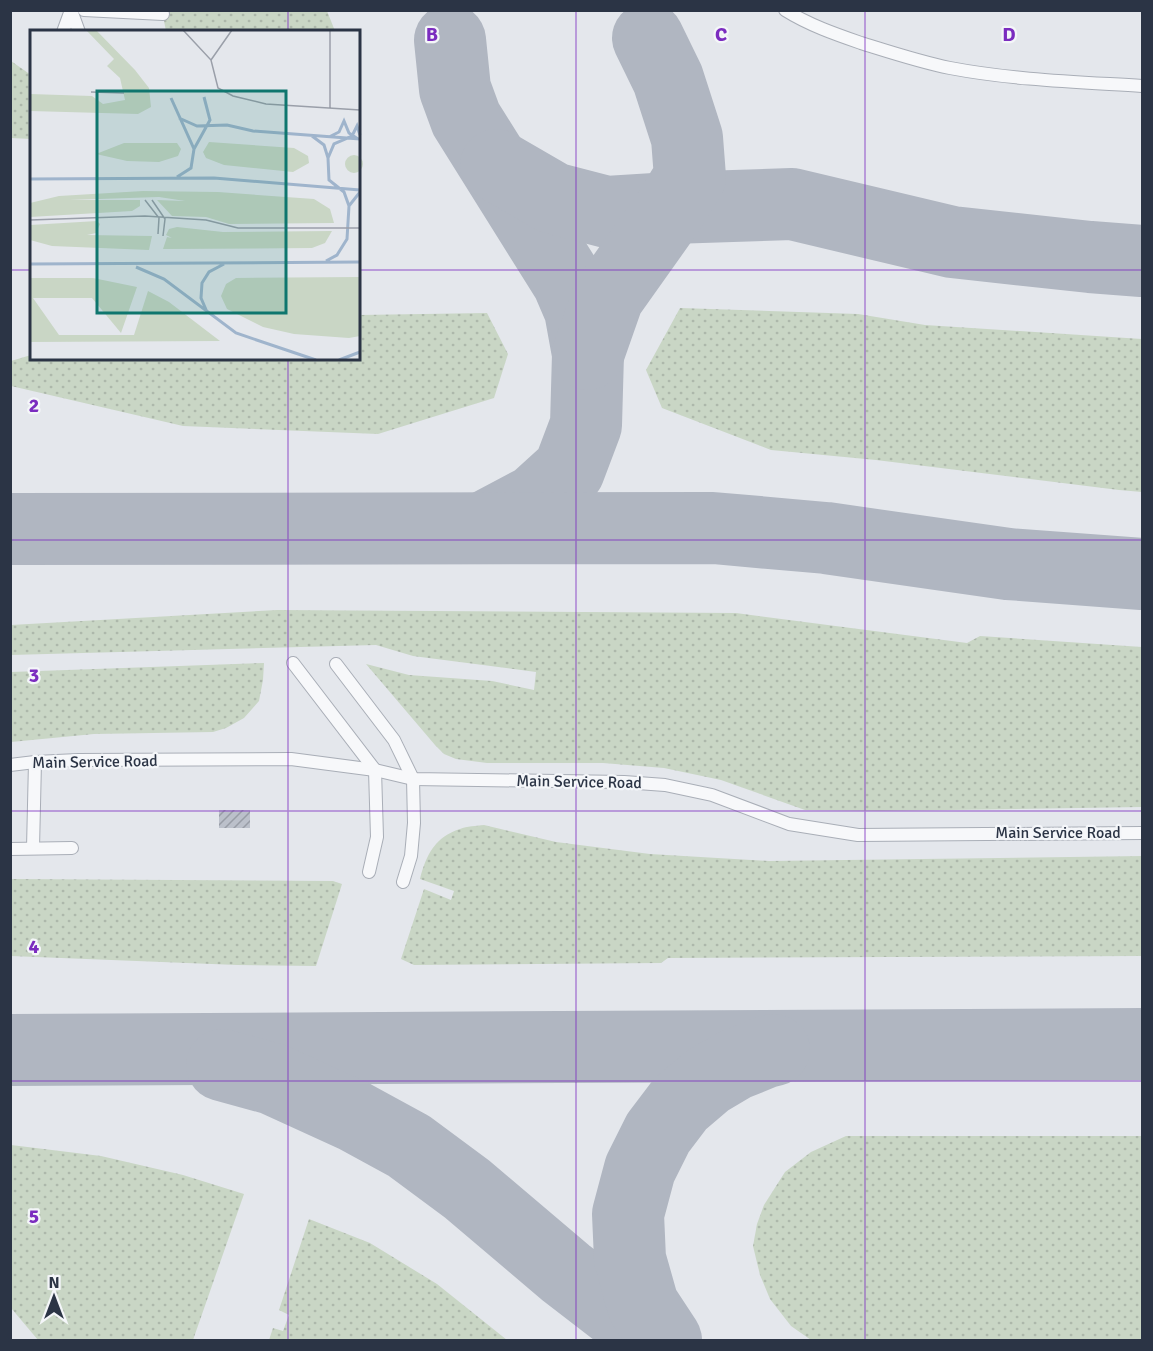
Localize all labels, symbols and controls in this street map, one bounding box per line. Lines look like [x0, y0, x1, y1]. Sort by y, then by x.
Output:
text: B [426, 22, 438, 47]
text: C [715, 22, 727, 47]
text: D [1002, 22, 1016, 47]
inset map [30, 30, 360, 360]
text: 2 [29, 393, 39, 418]
text: 3 [29, 663, 39, 688]
street label: Main Service Road [32, 751, 158, 773]
street label: Main Service Road [516, 771, 642, 793]
street label: Main Service Road [995, 823, 1121, 843]
text: 4 [29, 934, 40, 959]
text: 5 [29, 1204, 39, 1229]
north arrow [24, 1267, 84, 1327]
text: N [48, 1273, 60, 1293]

